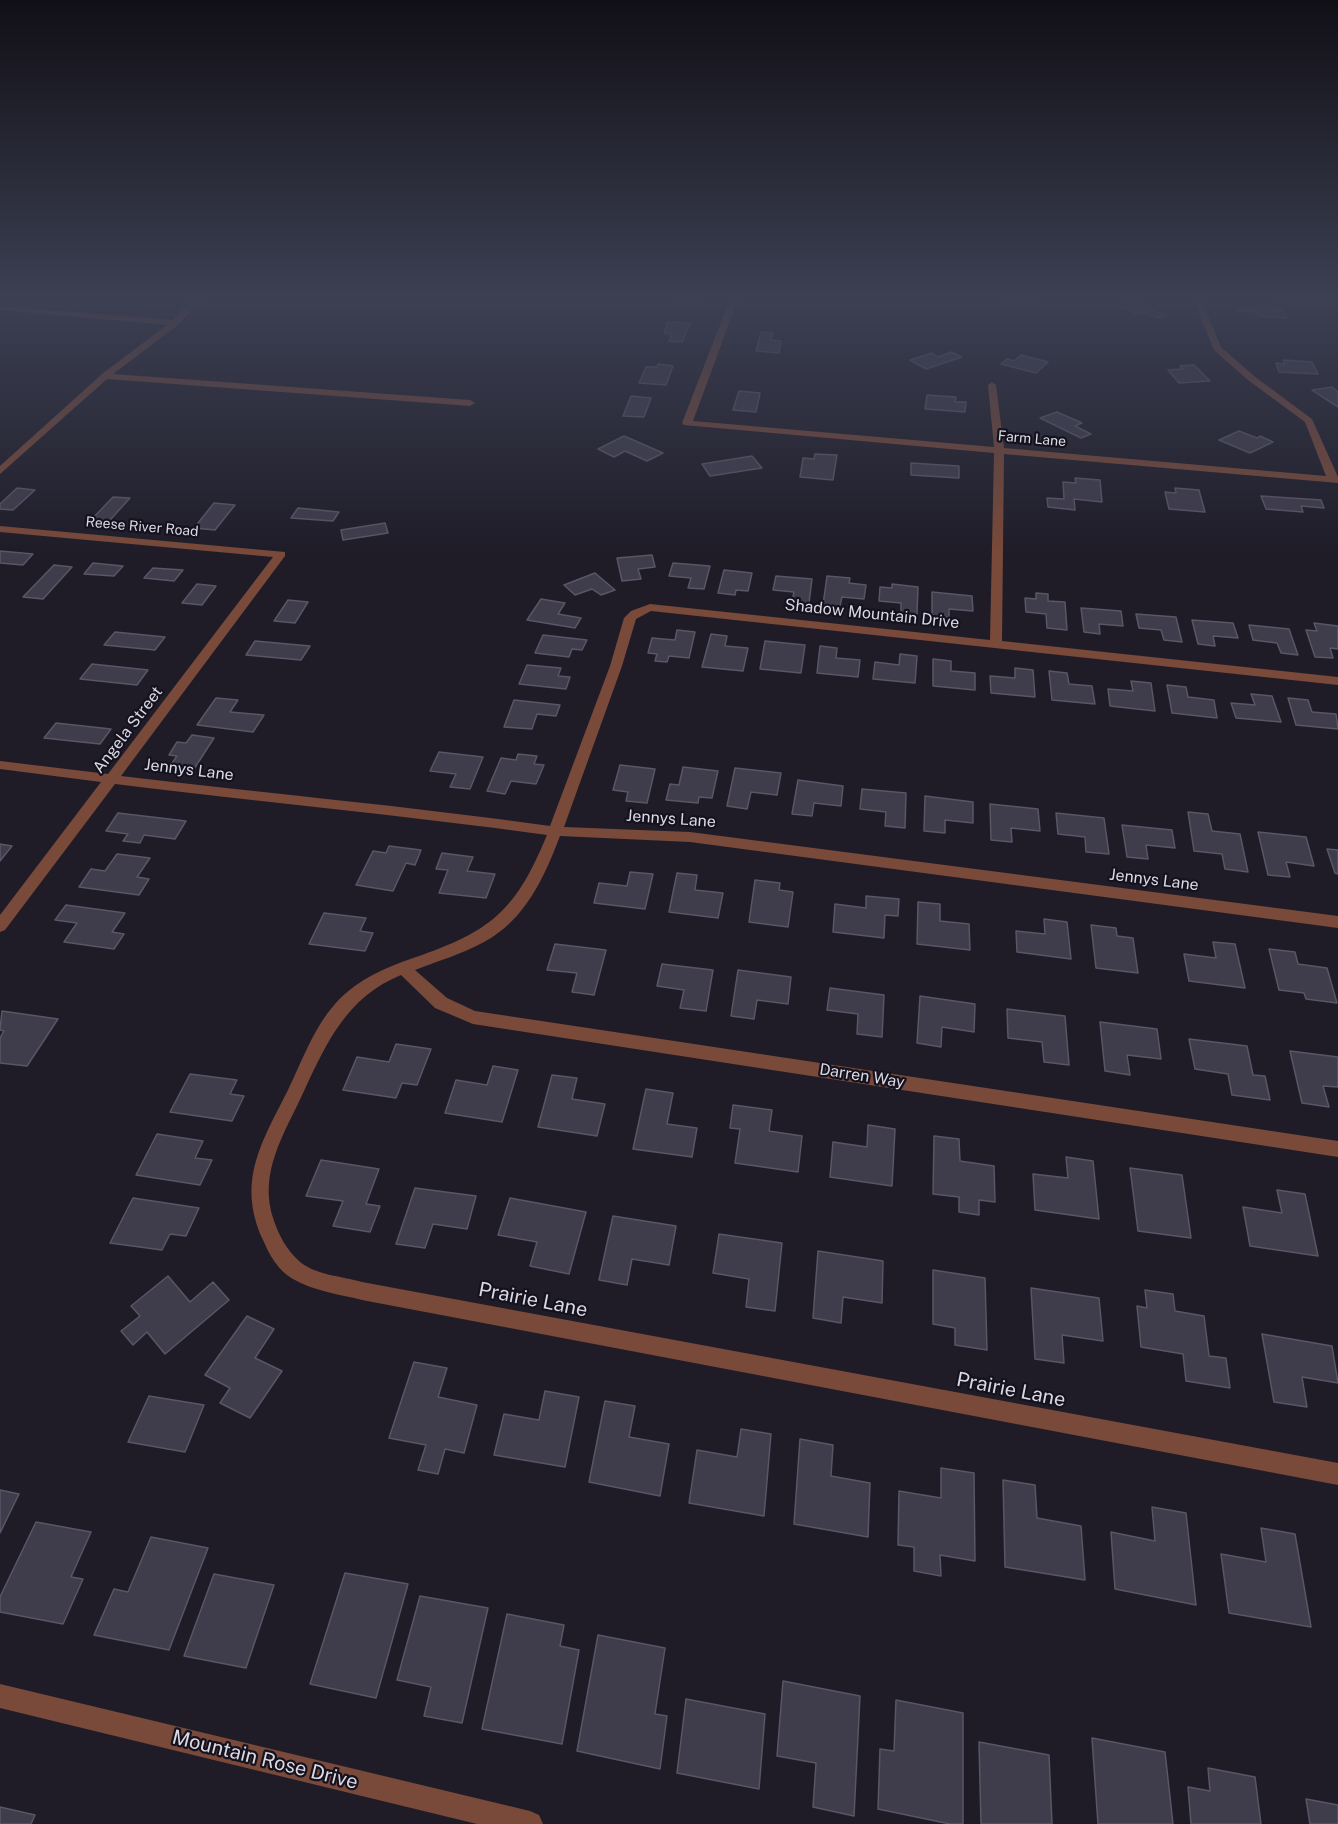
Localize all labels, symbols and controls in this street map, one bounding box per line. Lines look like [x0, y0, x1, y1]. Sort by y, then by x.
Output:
street label: Farm Lane [997, 428, 1067, 450]
street label: Reese River Road [85, 514, 199, 540]
street label: Shadow Mountain Drive [784, 595, 960, 633]
street label: Angela Street [89, 683, 167, 777]
street label: Jennys Lane [143, 755, 235, 785]
street label: Jennys Lane [625, 806, 717, 832]
street label: Jennys Lane [1108, 865, 1200, 895]
street label: Darren Way [818, 1060, 906, 1092]
street label: Prairie Lane [477, 1278, 589, 1322]
street label: Prairie Lane [955, 1368, 1067, 1412]
street label: Mountain Rose Drive [170, 1725, 360, 1795]

